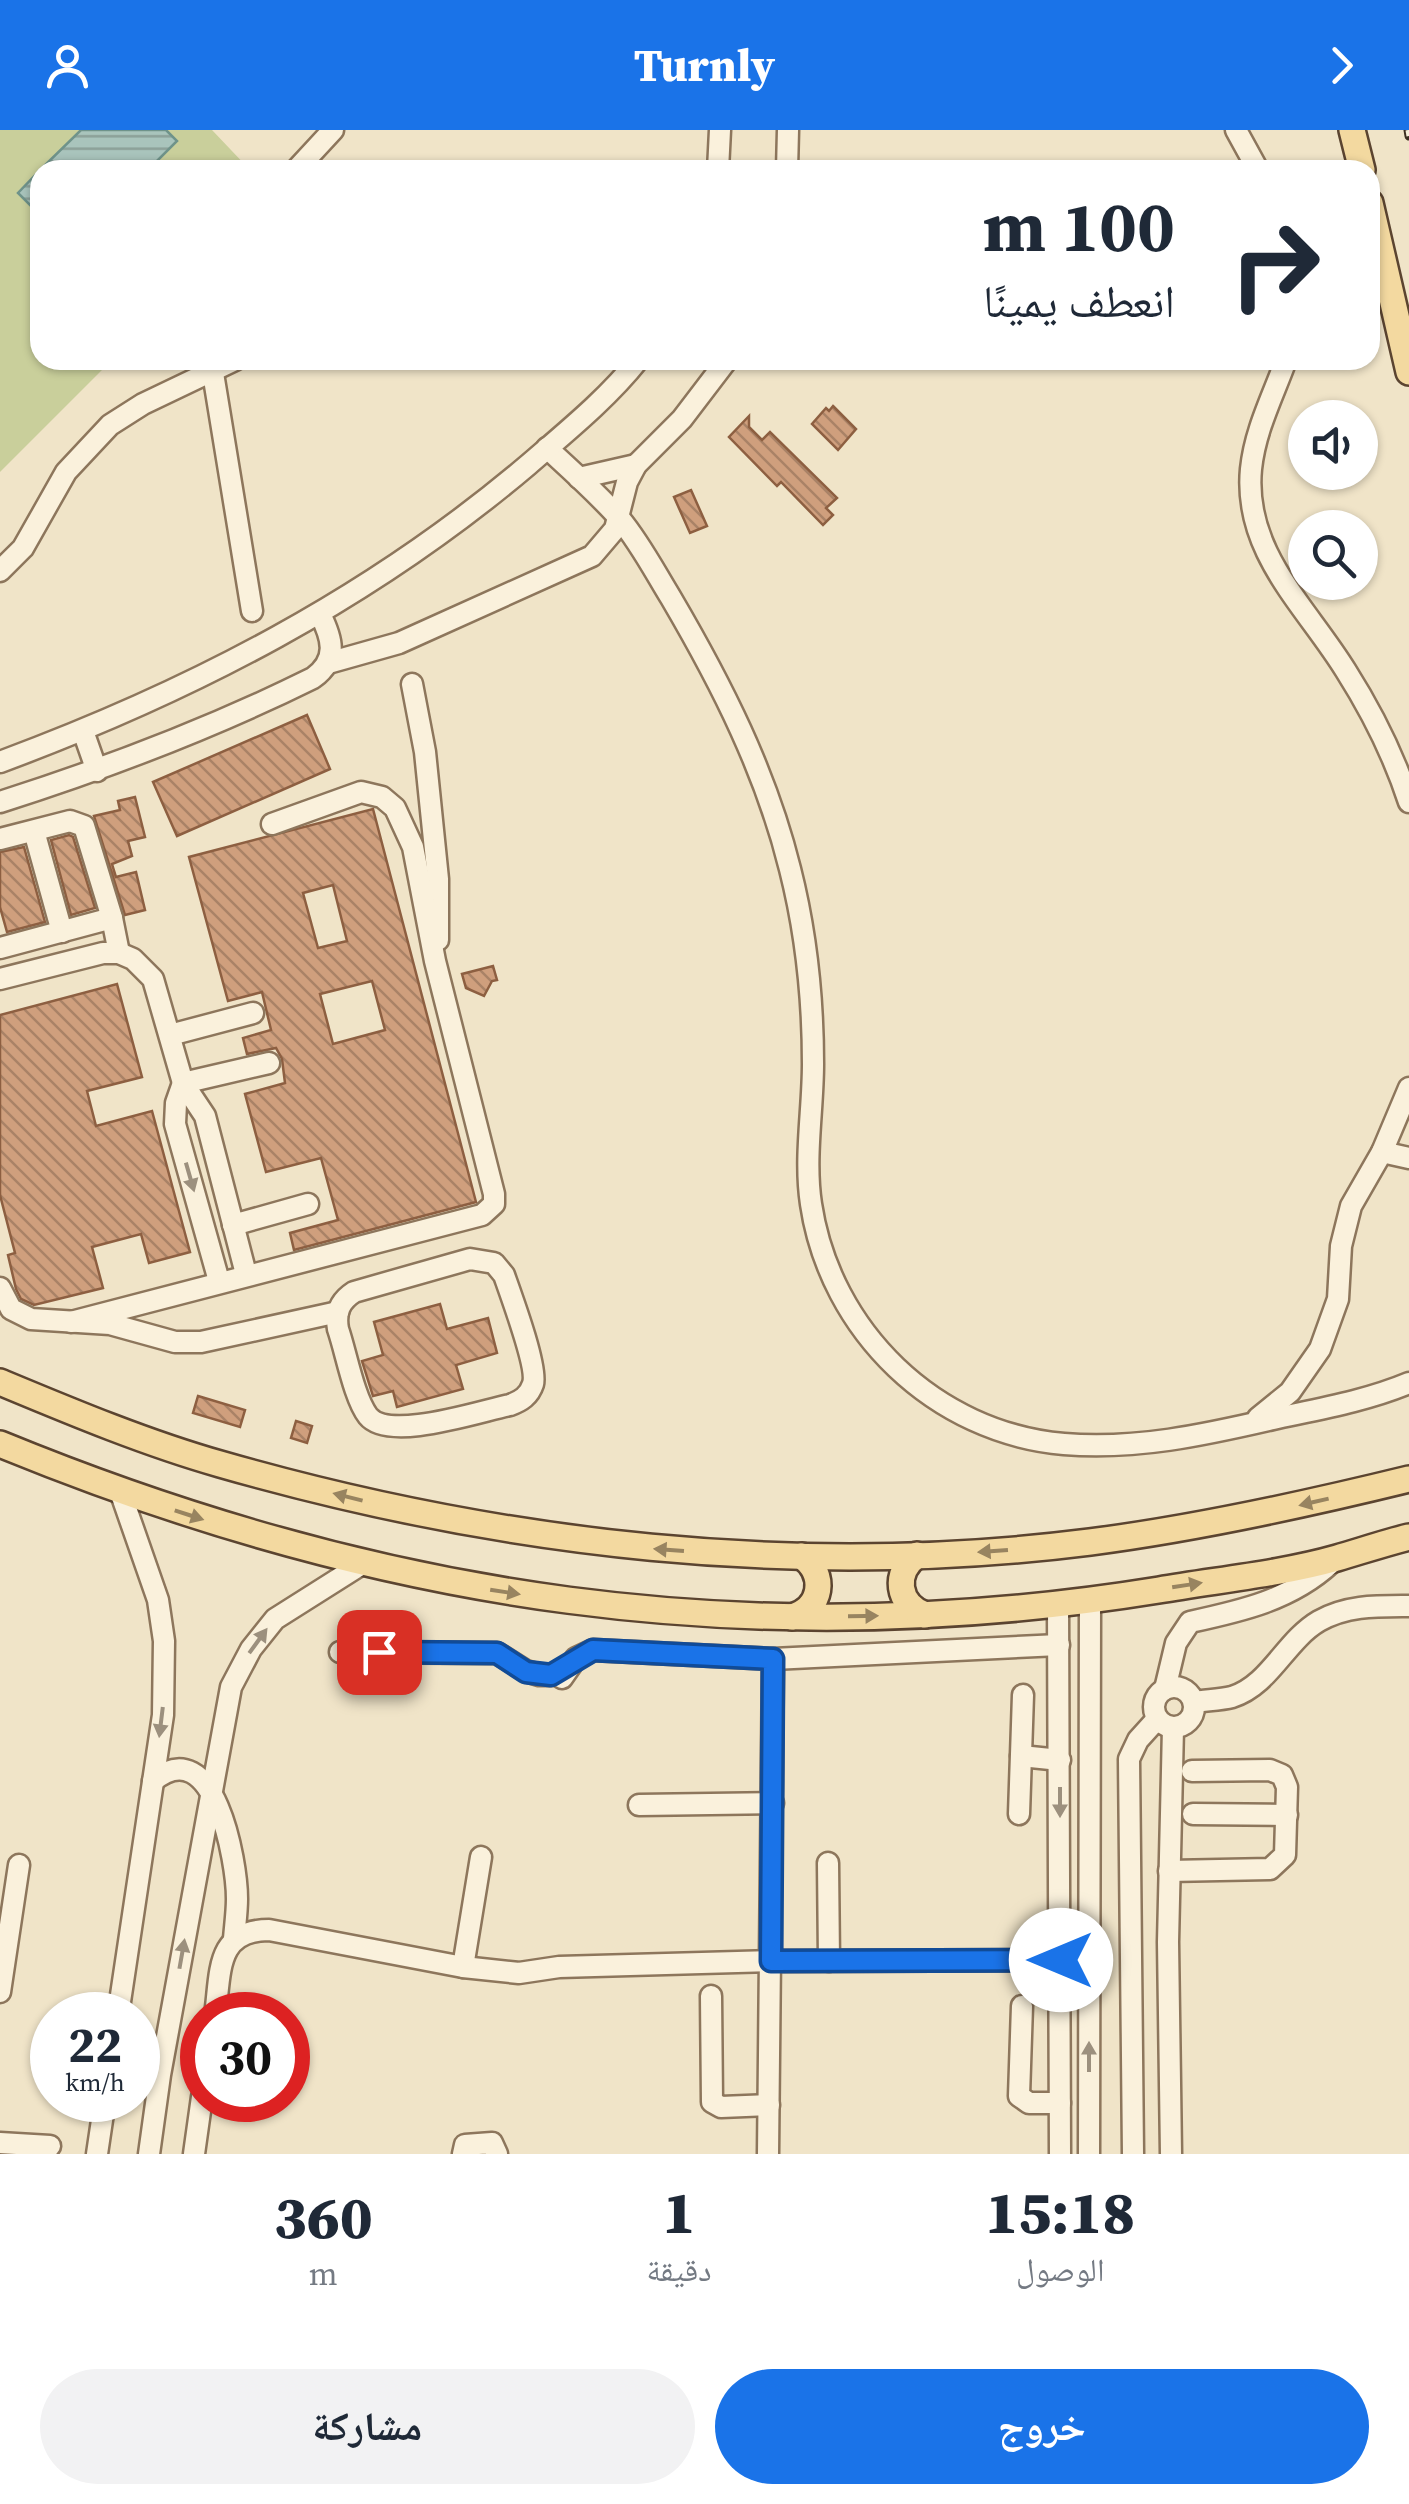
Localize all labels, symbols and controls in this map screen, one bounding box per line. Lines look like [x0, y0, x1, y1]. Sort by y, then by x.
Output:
text: Turnly [634, 34, 775, 96]
icon: person [40, 38, 95, 93]
icon: forward [1314, 38, 1369, 93]
text: 100 m [983, 178, 1175, 274]
icon: right [1210, 200, 1340, 330]
text: انعطف يمينًا [983, 270, 1175, 332]
map controls [1288, 400, 1378, 600]
button: sound [1288, 400, 1378, 490]
button: search [1288, 510, 1378, 600]
one-way arrow [183, 1162, 198, 1193]
one-way arrow [332, 1489, 363, 1505]
one-way arrow [1298, 1494, 1329, 1510]
one-way arrow [175, 1509, 205, 1524]
one-way arrow [652, 1541, 684, 1557]
one-way arrow [977, 1543, 1009, 1559]
one-way arrow [1171, 1577, 1203, 1592]
one-way arrow [490, 1585, 521, 1600]
one-way arrow [848, 1608, 880, 1624]
pin [337, 1610, 422, 1695]
icon: arrive [352, 1625, 407, 1680]
one-way arrow [248, 1628, 268, 1654]
one-way arrow [153, 1706, 169, 1738]
one-way arrow [1052, 1786, 1068, 1818]
position arrow [1009, 1908, 1113, 2012]
one-way arrow [175, 1938, 191, 1969]
speed limit sign: 30 [180, 1992, 310, 2122]
text: 22 [68, 2010, 122, 2079]
one-way arrow [1081, 2040, 1097, 2072]
text: km/h [65, 2065, 125, 2099]
text: 1 [662, 2171, 696, 2253]
text: 15:18 [985, 2171, 1135, 2253]
text: 360 [274, 2176, 373, 2258]
text: دقيقة [646, 2248, 712, 2292]
text: الوصول [1016, 2248, 1105, 2292]
text: m [309, 2252, 338, 2296]
button: مشاركة [40, 2369, 695, 2484]
button: خروج [715, 2369, 1369, 2484]

